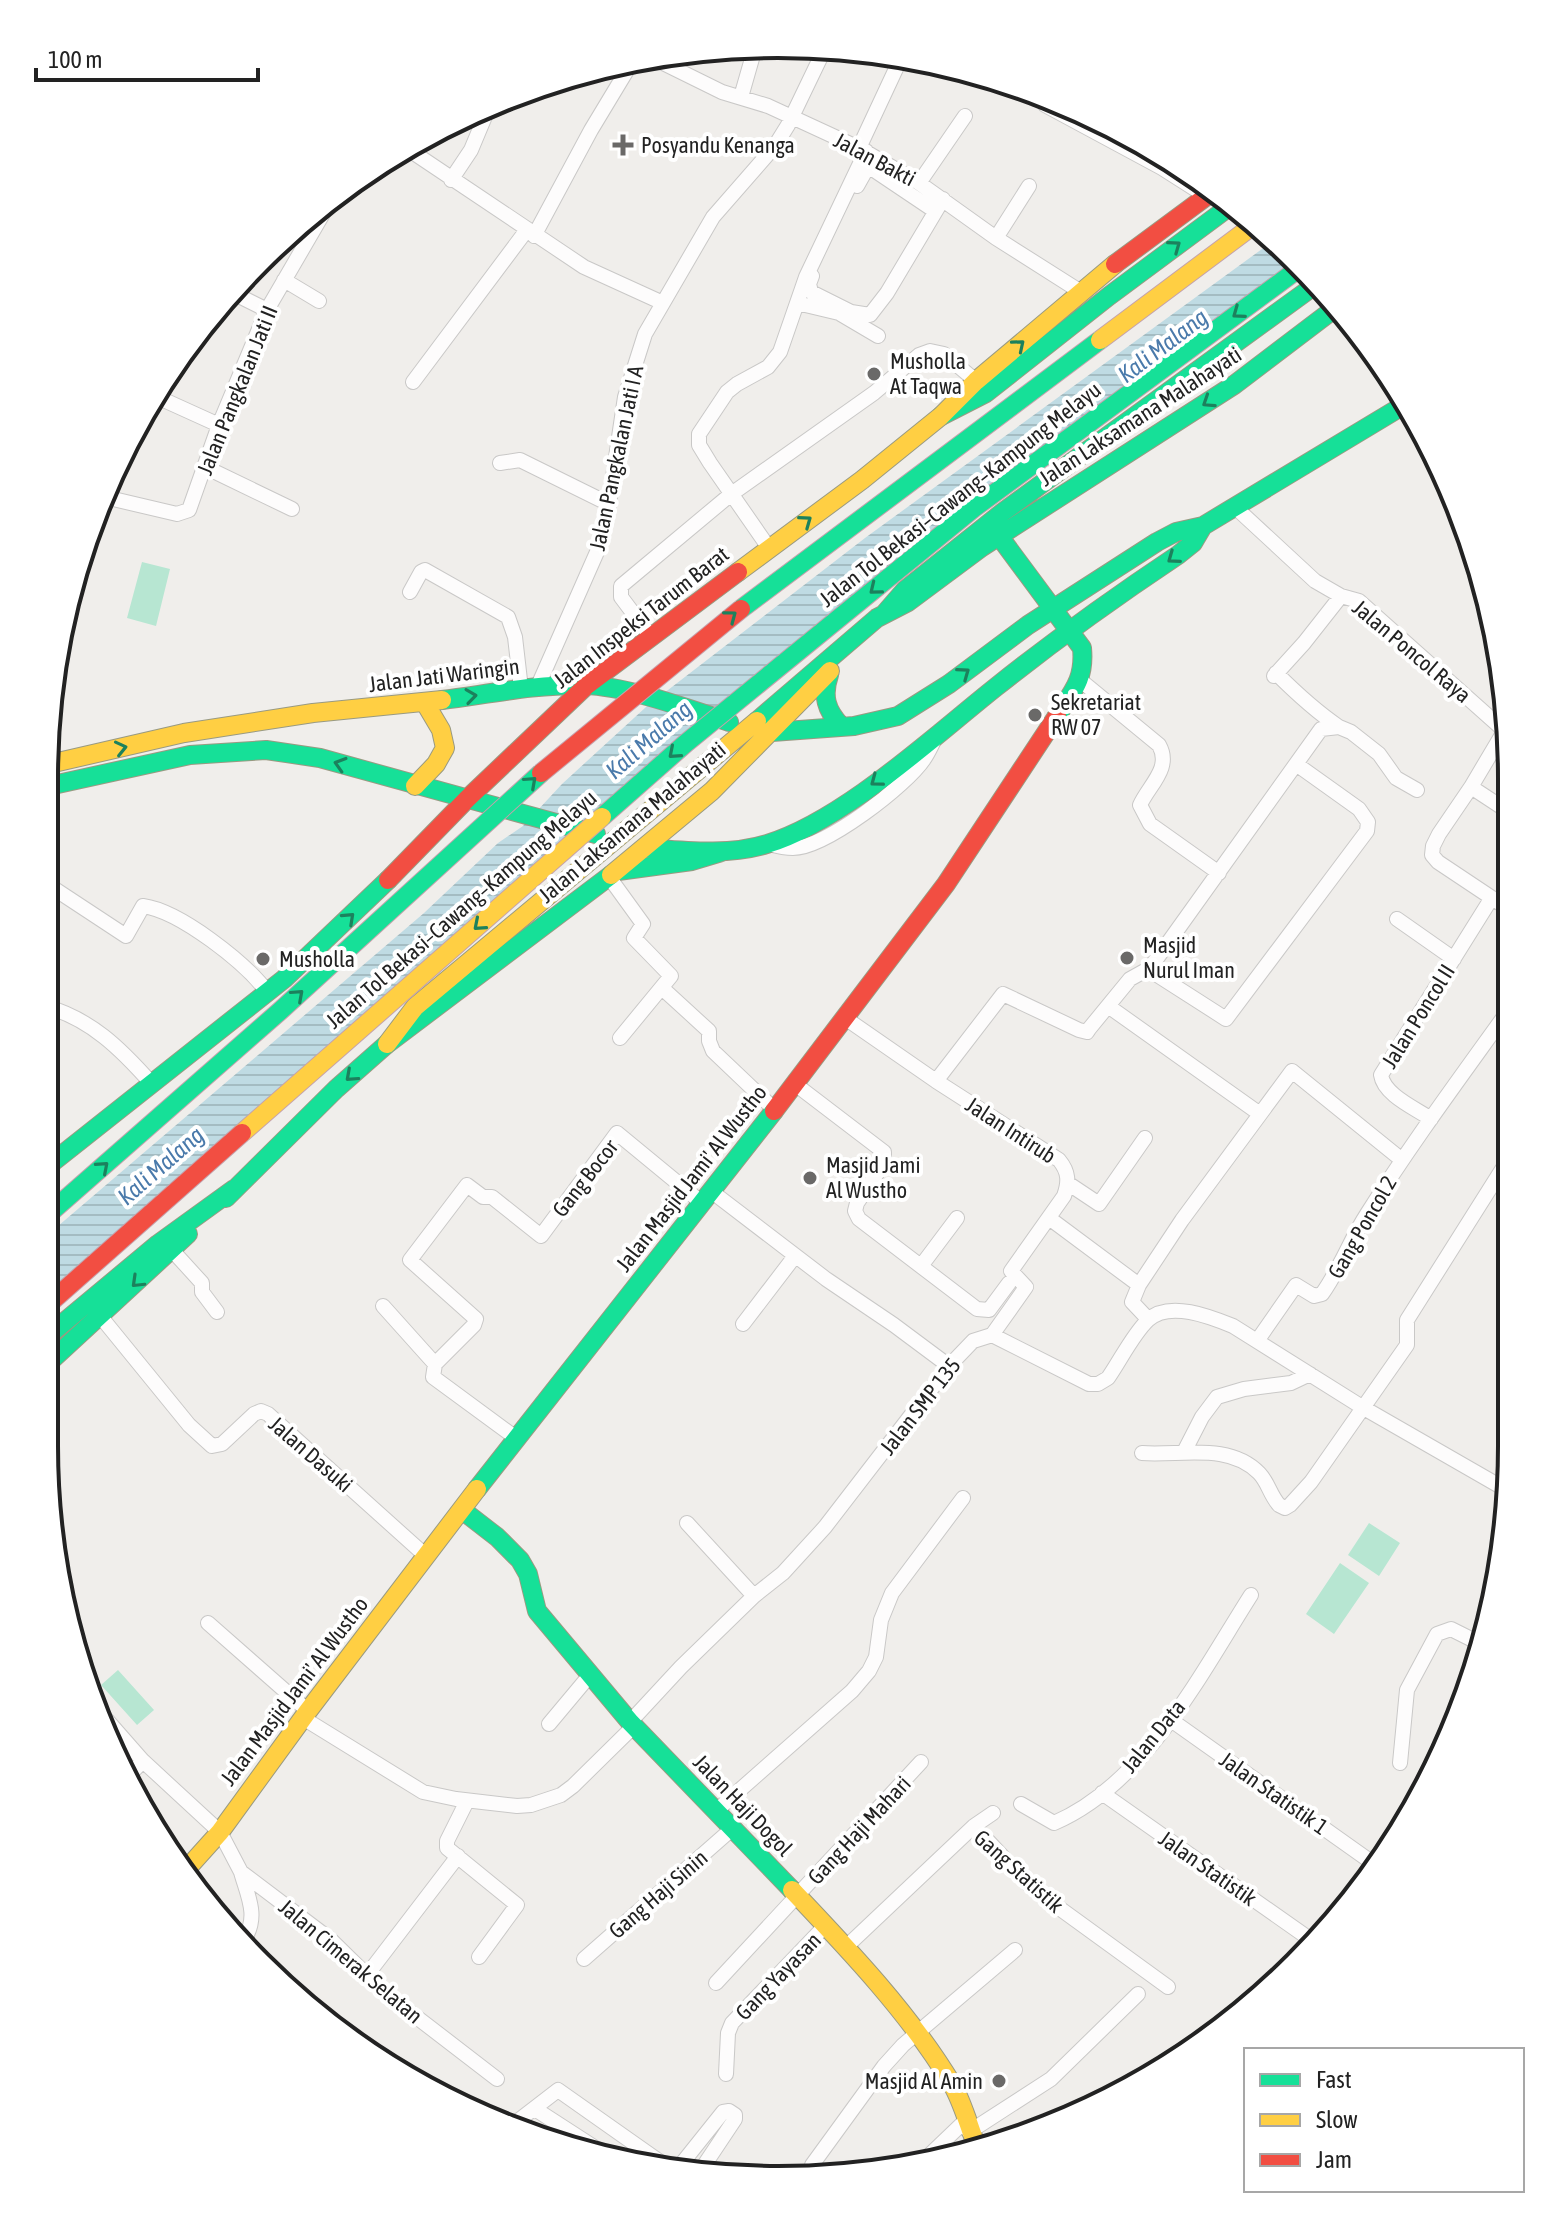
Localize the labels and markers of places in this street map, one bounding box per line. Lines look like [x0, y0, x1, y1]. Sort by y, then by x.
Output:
place label: Posyandu Kenanga [641, 132, 795, 158]
marker: Posyandu Kenanga [612, 134, 634, 156]
place label: Musholla At Taqwa [890, 348, 966, 399]
marker: Musholla At Taqwa [865, 365, 883, 383]
place label: Sekretariat RW 07 [1051, 689, 1141, 740]
marker: Sekretariat RW 07 [1026, 706, 1044, 724]
place label: Masjid Nurul Iman [1143, 932, 1235, 983]
place label: Musholla [279, 946, 355, 972]
marker: Masjid Nurul Iman [1118, 949, 1136, 967]
marker: Musholla [254, 950, 272, 968]
place label: Masjid Jami Al Wustho [826, 1152, 920, 1203]
marker: Masjid Jami Al Wustho [801, 1169, 819, 1187]
place label: Masjid Al Amin [865, 2068, 983, 2094]
marker: Masjid Al Amin [990, 2072, 1008, 2090]

